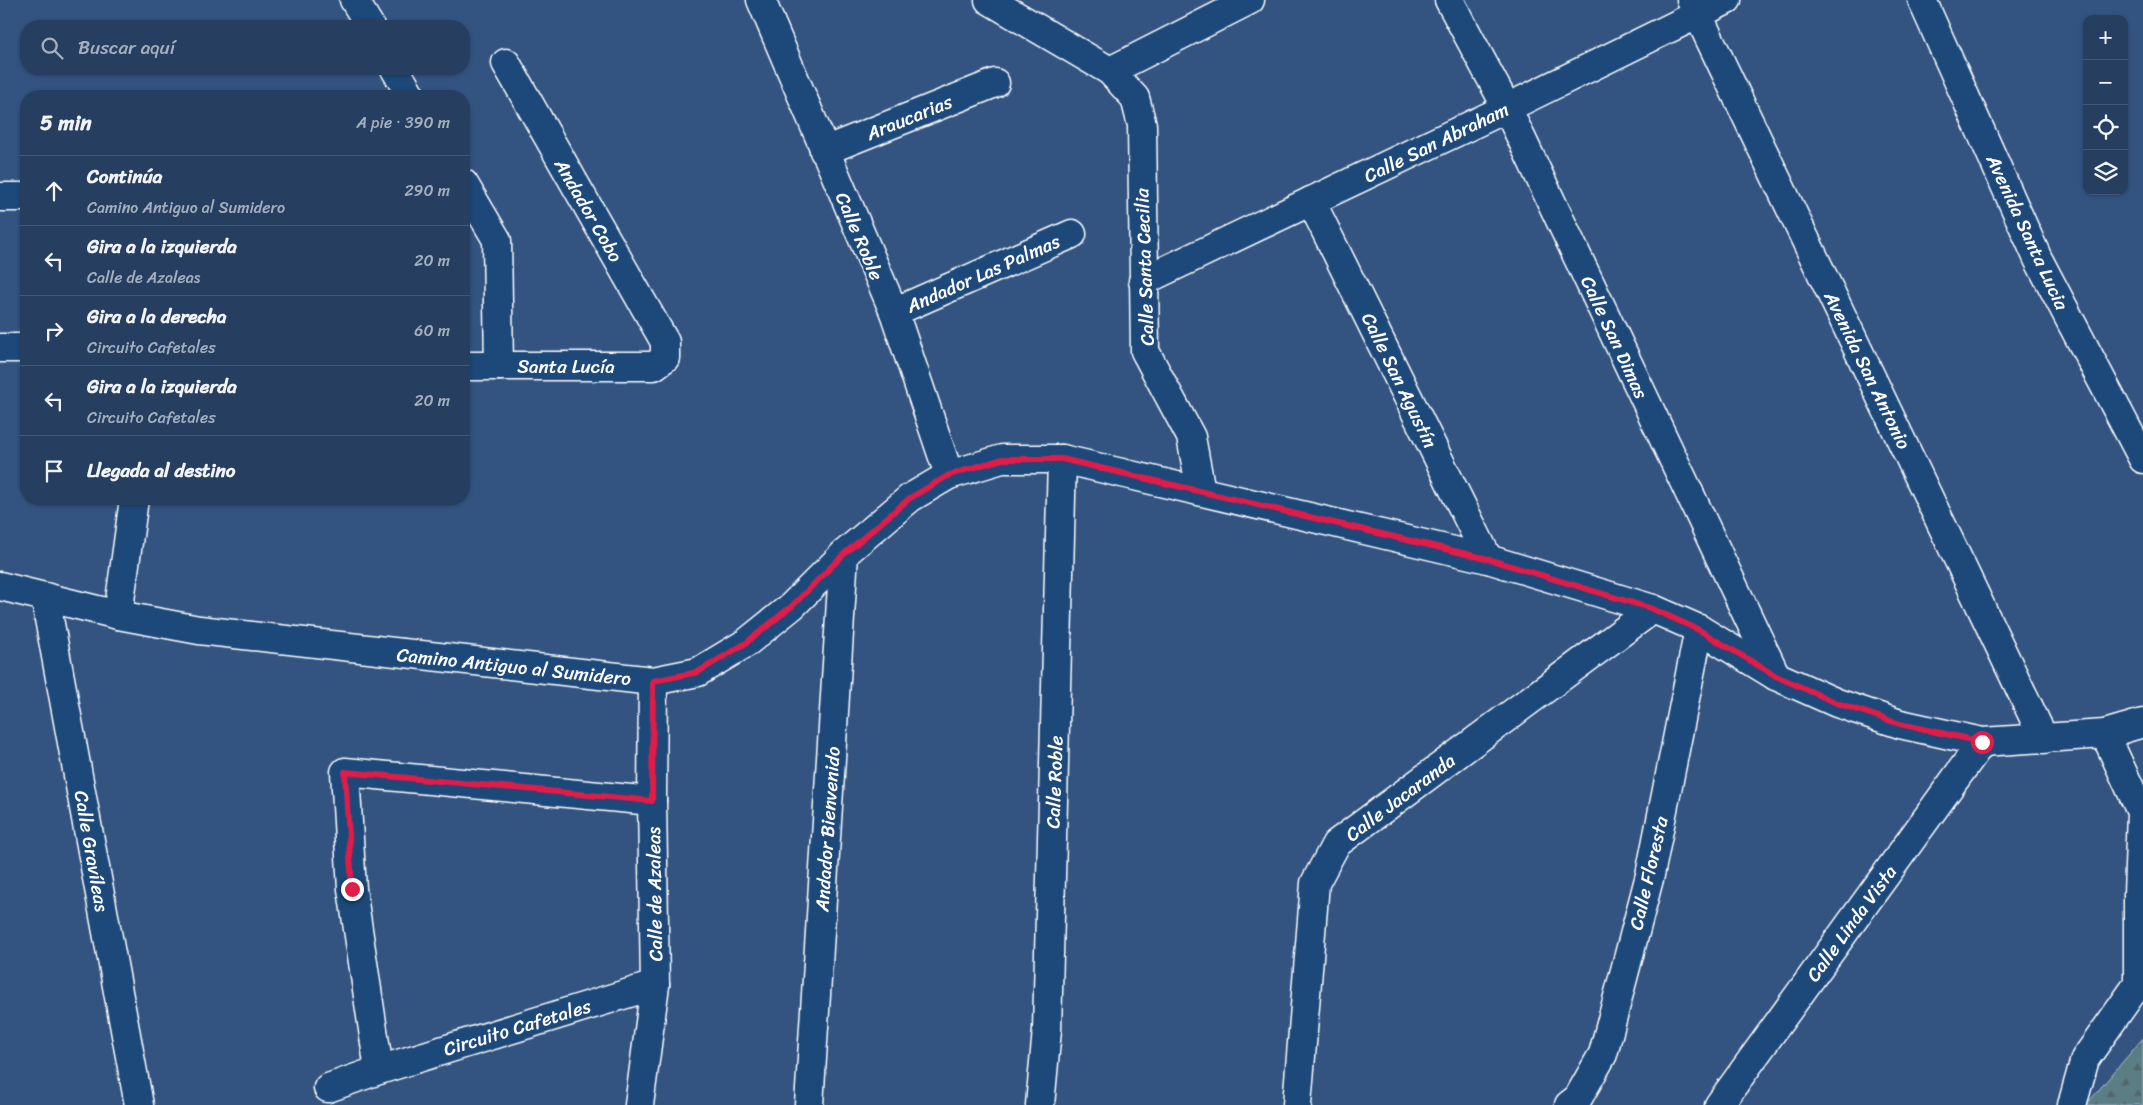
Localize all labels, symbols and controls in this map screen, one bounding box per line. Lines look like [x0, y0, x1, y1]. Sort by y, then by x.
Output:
map controls [2083, 15, 2128, 195]
button: + [2083, 15, 2128, 60]
search box [20, 20, 470, 75]
text: Buscar aquí [78, 31, 175, 64]
icon: search [38, 34, 66, 62]
button: − [2083, 60, 2128, 105]
street label: Araucarias [860, 85, 957, 150]
street label: Calle San Abraham [1358, 93, 1515, 192]
text: 5 min [40, 104, 92, 142]
button: locate [2083, 105, 2128, 150]
text: A pie · 390 m [356, 108, 450, 137]
street label: Avenida Santa Lucia [1977, 148, 2078, 316]
button: layers [2083, 150, 2128, 195]
street label: Andador Cobo [545, 151, 632, 269]
text: Continúa [87, 160, 162, 193]
text: 290 m [404, 176, 450, 205]
icon: ahead [40, 177, 68, 205]
street label: Calle Roble [826, 187, 893, 286]
street label: Calle Santa Cecilia [1125, 187, 1164, 346]
text: Camino Antiguo al Sumidero [87, 193, 285, 222]
street label: Andador Las Palmas [900, 225, 1066, 323]
text: Gira a la izquierda [87, 230, 237, 263]
text: 20 m [414, 246, 450, 275]
icon: left [40, 247, 68, 275]
text: Calle de Azaleas [87, 263, 200, 292]
street label: Calle San Dimas [1571, 270, 1658, 405]
street label: Avenida San Antonio [1814, 284, 1920, 455]
text: Gira a la derecha [87, 300, 226, 333]
street label: Calle San Agustín [1352, 307, 1447, 454]
text: 60 m [414, 316, 450, 345]
icon: right [40, 317, 68, 345]
text: Circuito Cafetales [87, 333, 216, 362]
street label: Santa Lucía [517, 350, 615, 383]
text: Gira a la izquierda [87, 370, 237, 403]
text: 20 m [414, 386, 450, 415]
icon: left [40, 387, 68, 415]
text: Circuito Cafetales [87, 403, 216, 432]
text: Llegada al destino [87, 454, 236, 487]
icon: arrive [40, 457, 68, 485]
street label: Camino Antiguo al Sumidero [395, 638, 633, 695]
route start [1971, 731, 1994, 754]
street label: Calle Roble [1036, 735, 1073, 829]
street label: Calle Jacaranda [1338, 744, 1463, 850]
street label: Andador Bienvenido [805, 745, 850, 914]
street label: Calle Gravíleas [65, 788, 118, 915]
street label: Calle Floresta [1619, 813, 1678, 933]
street label: Calle de Azaleas [637, 826, 672, 962]
street label: Calle Linda Vista [1797, 857, 1906, 989]
route end [341, 878, 364, 901]
street label: Circuito Cafetales [439, 989, 595, 1066]

